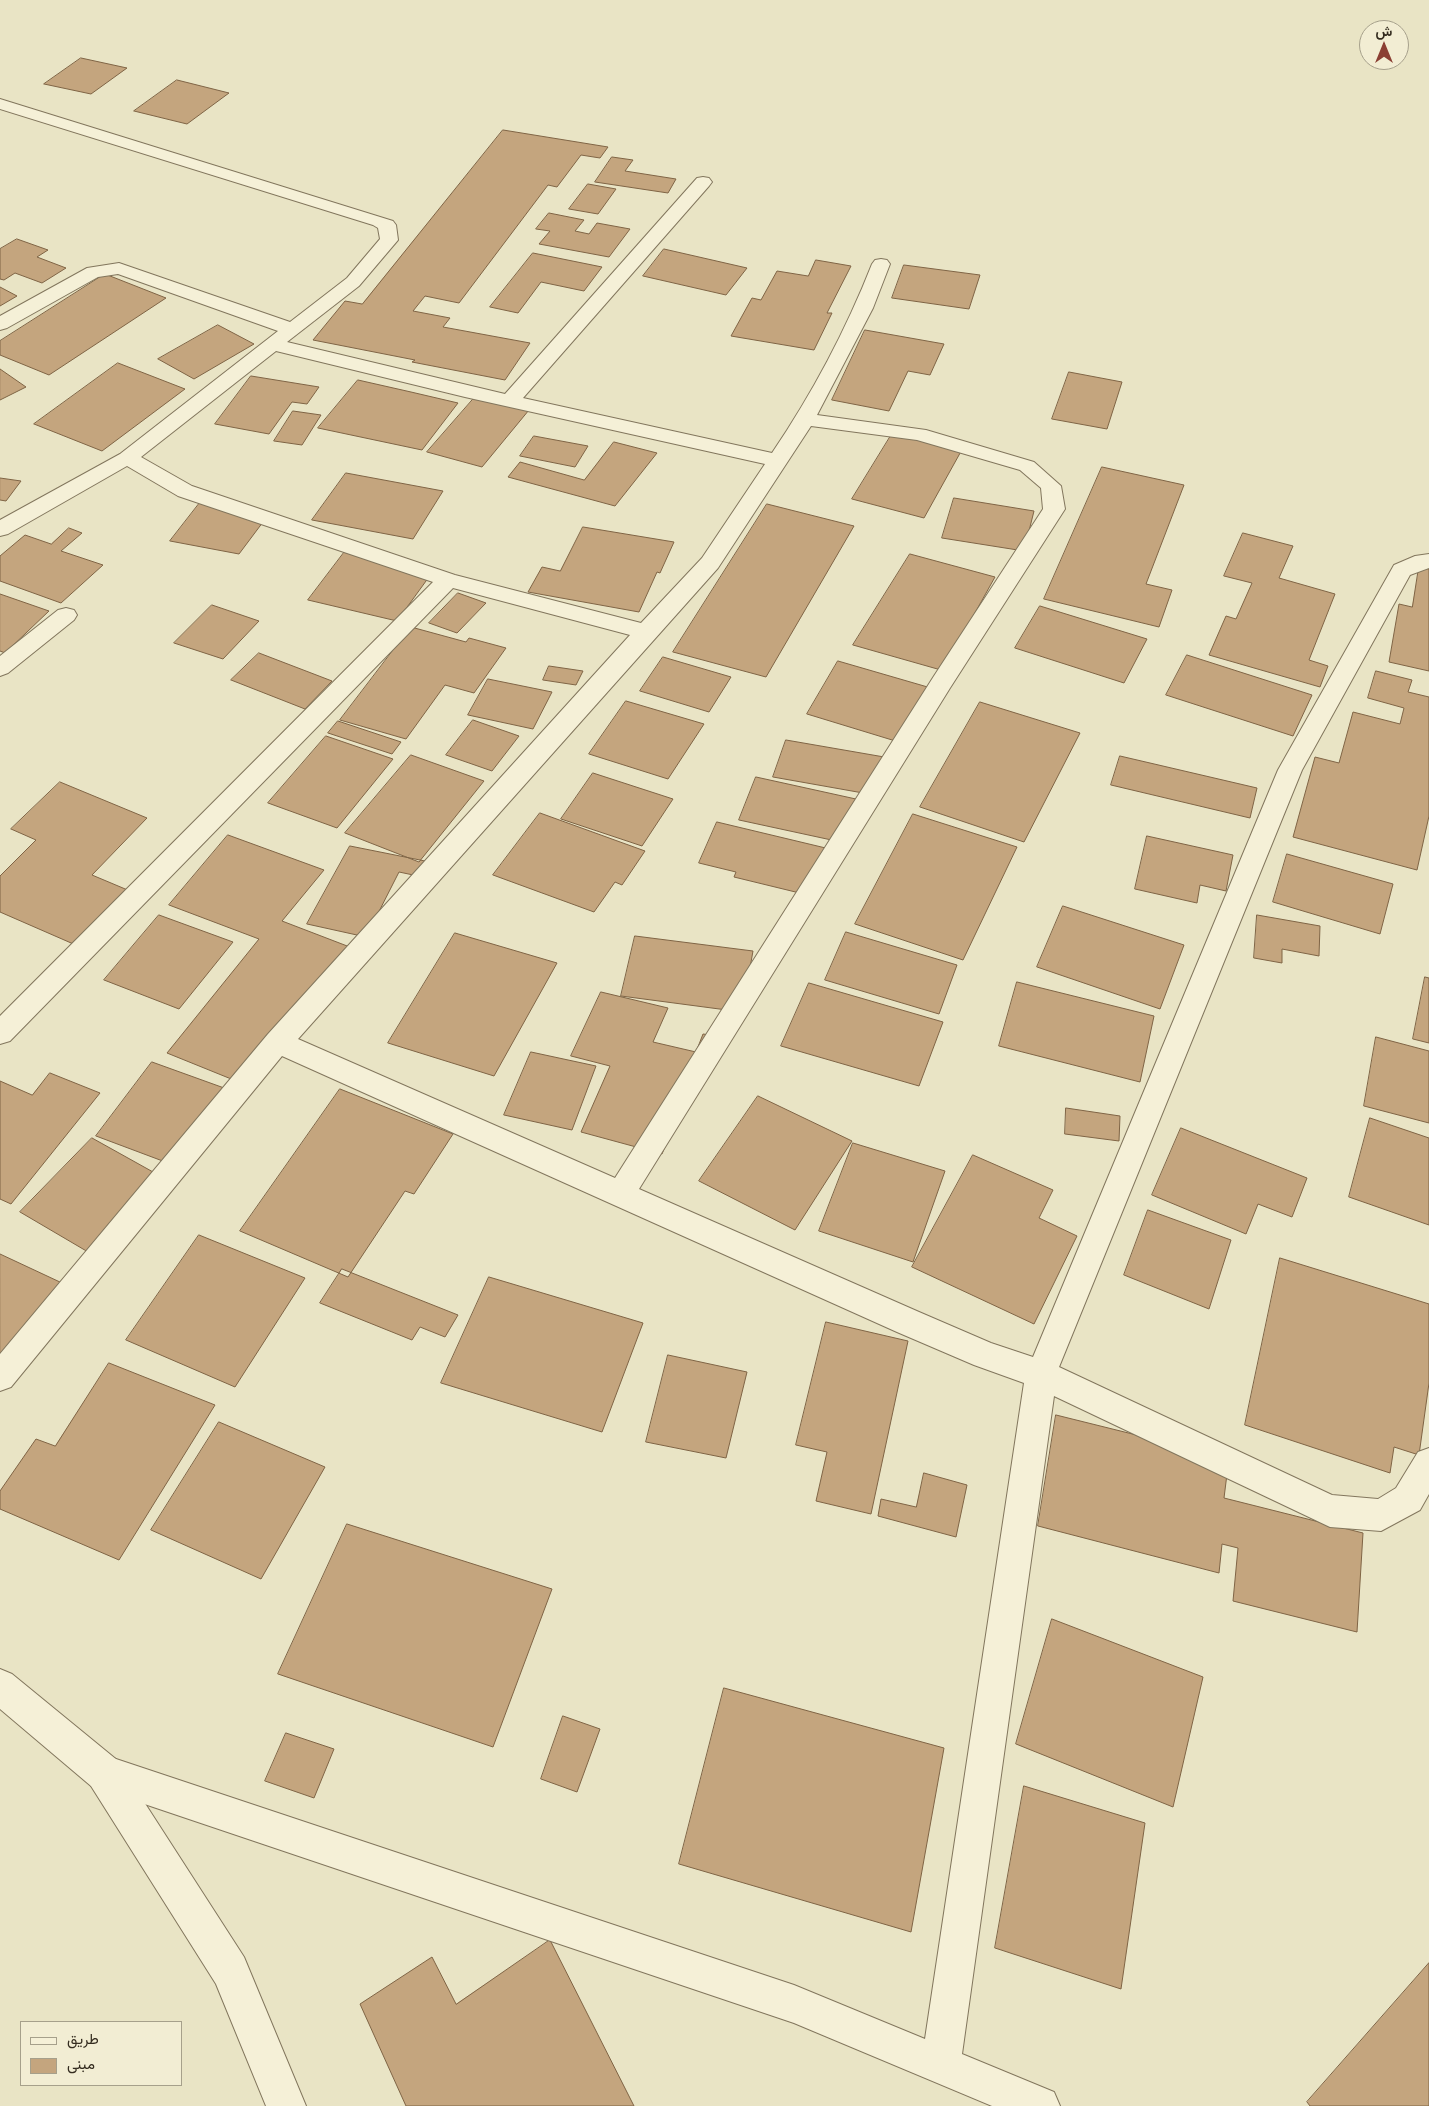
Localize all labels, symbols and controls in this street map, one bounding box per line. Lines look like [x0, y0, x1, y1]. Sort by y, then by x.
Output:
north arrow [1359, 20, 1409, 70]
text: ش [1376, 22, 1392, 40]
legend [20, 2021, 182, 2086]
text: طريق [67, 2029, 99, 2048]
text: مبنى [67, 2054, 95, 2073]

